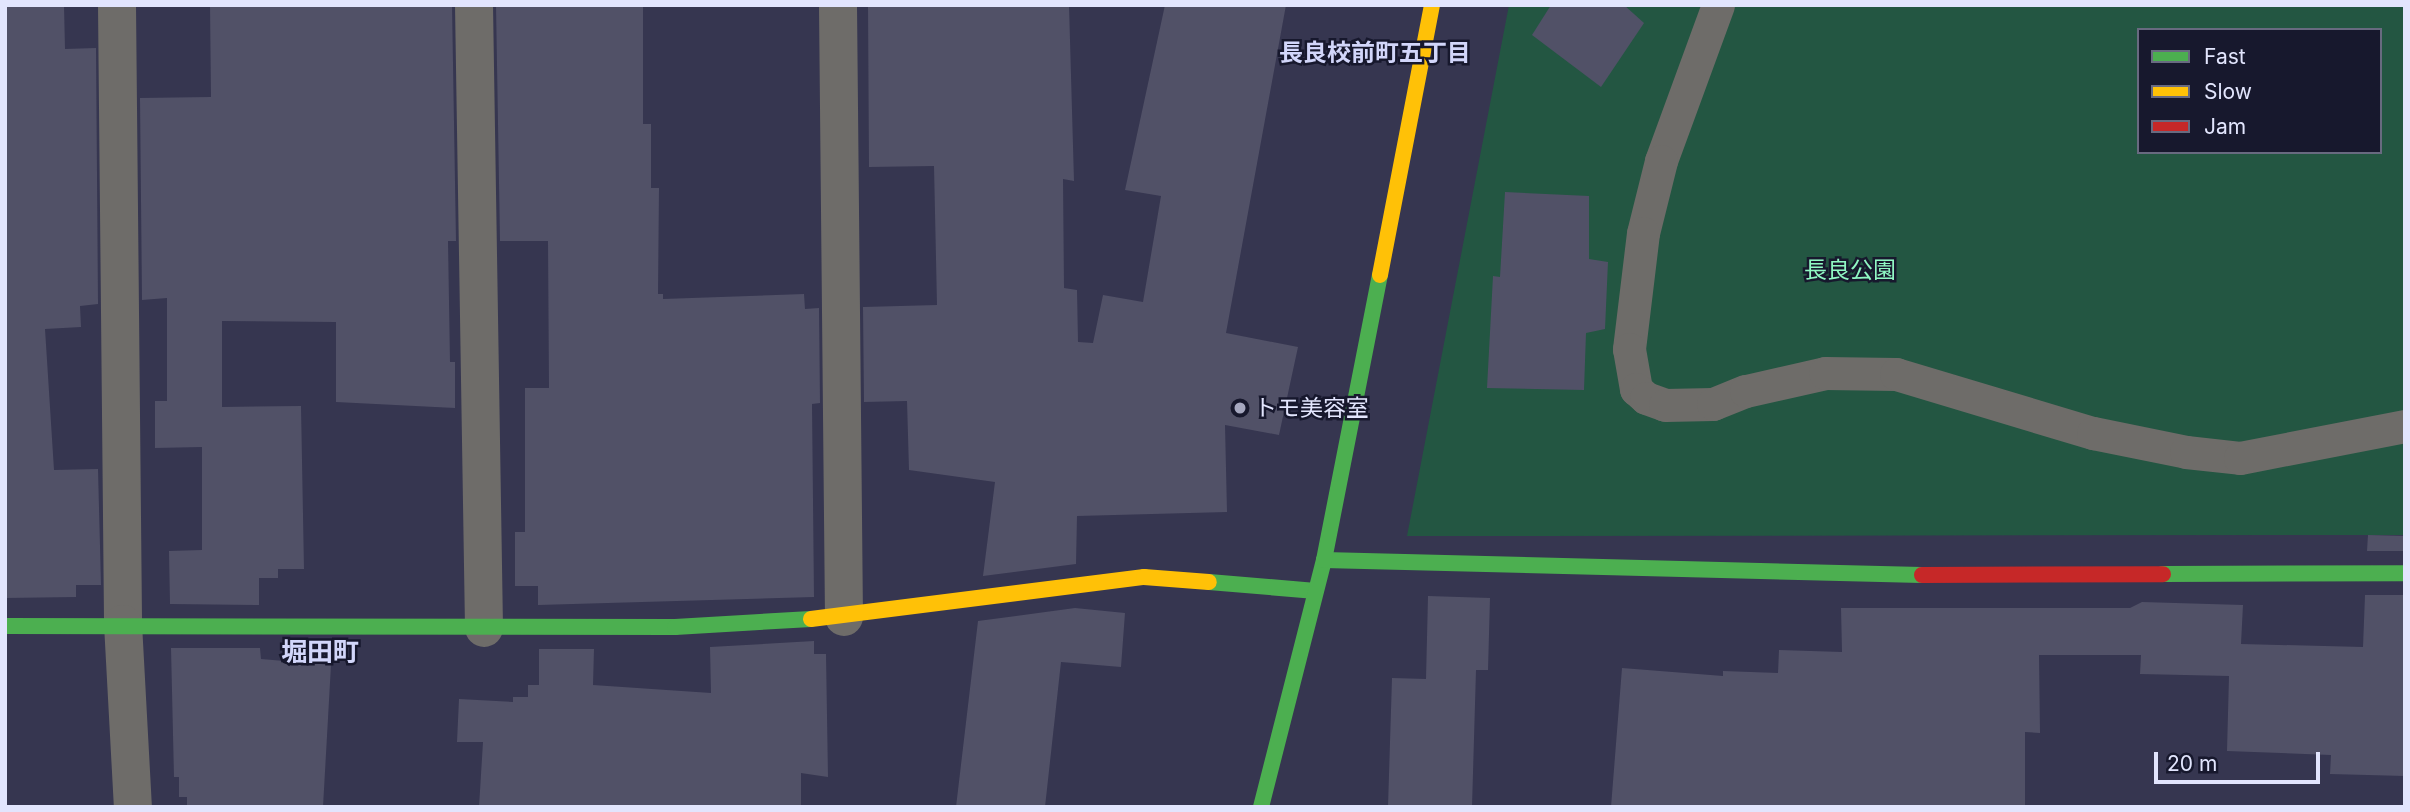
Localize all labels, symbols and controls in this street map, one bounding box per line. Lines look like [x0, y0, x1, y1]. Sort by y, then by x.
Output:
legend [2137, 28, 2382, 154]
district label: 長良校前町五丁目 [1279, 39, 1471, 67]
text: Fast [2204, 44, 2246, 69]
text: Slow [2204, 79, 2252, 104]
text: Jam [2204, 114, 2246, 139]
park label: 長良公園 [1804, 256, 1896, 284]
place label: トモ美容室 [1254, 394, 1369, 422]
marker: トモ美容室 [1232, 400, 1248, 416]
district label: 堀田町 [281, 636, 359, 668]
scale bar [2158, 738, 2324, 782]
text: 20 m [2167, 751, 2217, 776]

